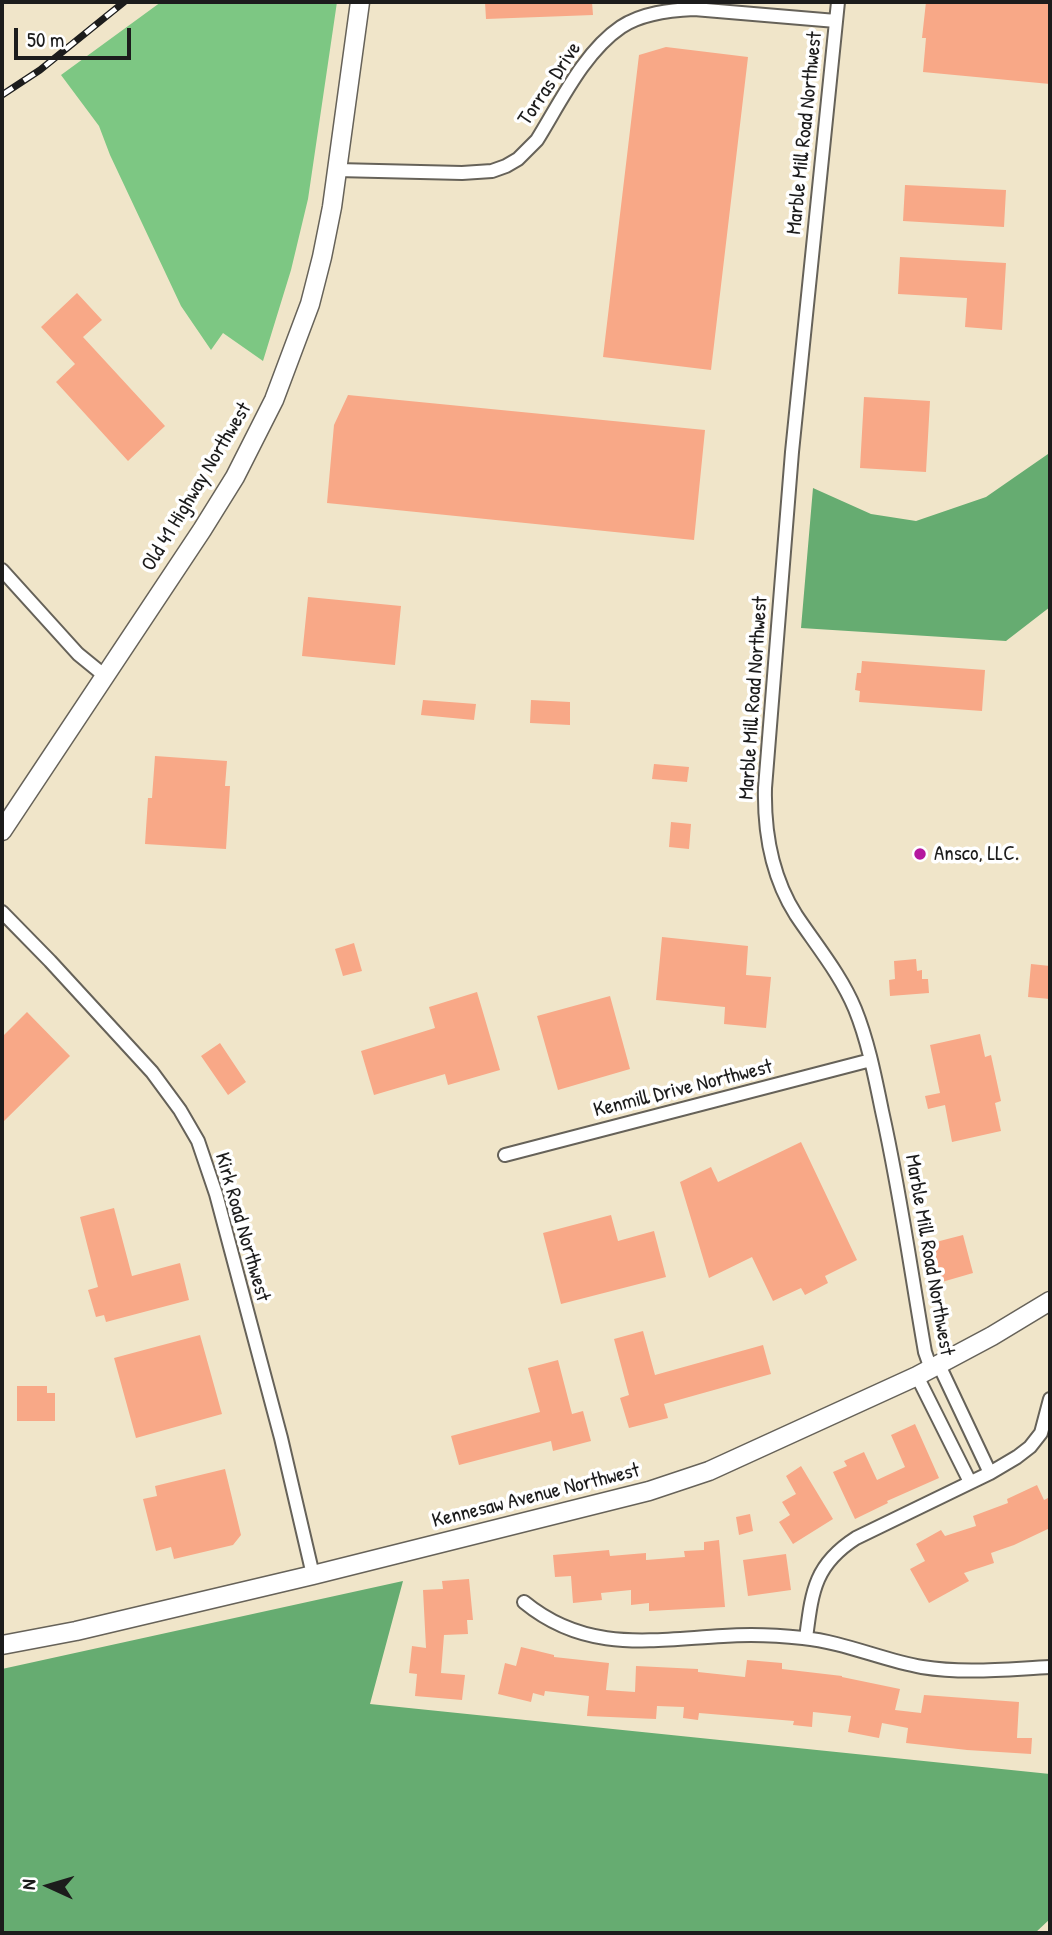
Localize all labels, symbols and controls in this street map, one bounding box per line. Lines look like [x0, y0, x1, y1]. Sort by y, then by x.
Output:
scale bar [18, 14, 135, 58]
text: 50 m [27, 25, 64, 54]
street label: Marble Mill Road Northwest [782, 30, 828, 236]
street label: Torras Drive [513, 38, 587, 130]
street label: Old 41 Highway Northwest [137, 398, 257, 576]
street label: Marble Mill Road Northwest [734, 596, 774, 800]
place label: Ansco, LLC. [934, 841, 1019, 867]
marker: Ansco, LLC. [912, 846, 928, 862]
street label: Kenmill Drive Northwest [591, 1055, 775, 1123]
street label: Kirk Road Northwest [209, 1150, 275, 1304]
street label: Marble Mill Road Northwest [899, 1152, 959, 1358]
street label: Kennesaw Avenue Northwest [430, 1458, 642, 1534]
north arrow [14, 1851, 84, 1921]
text: N [15, 1879, 41, 1890]

